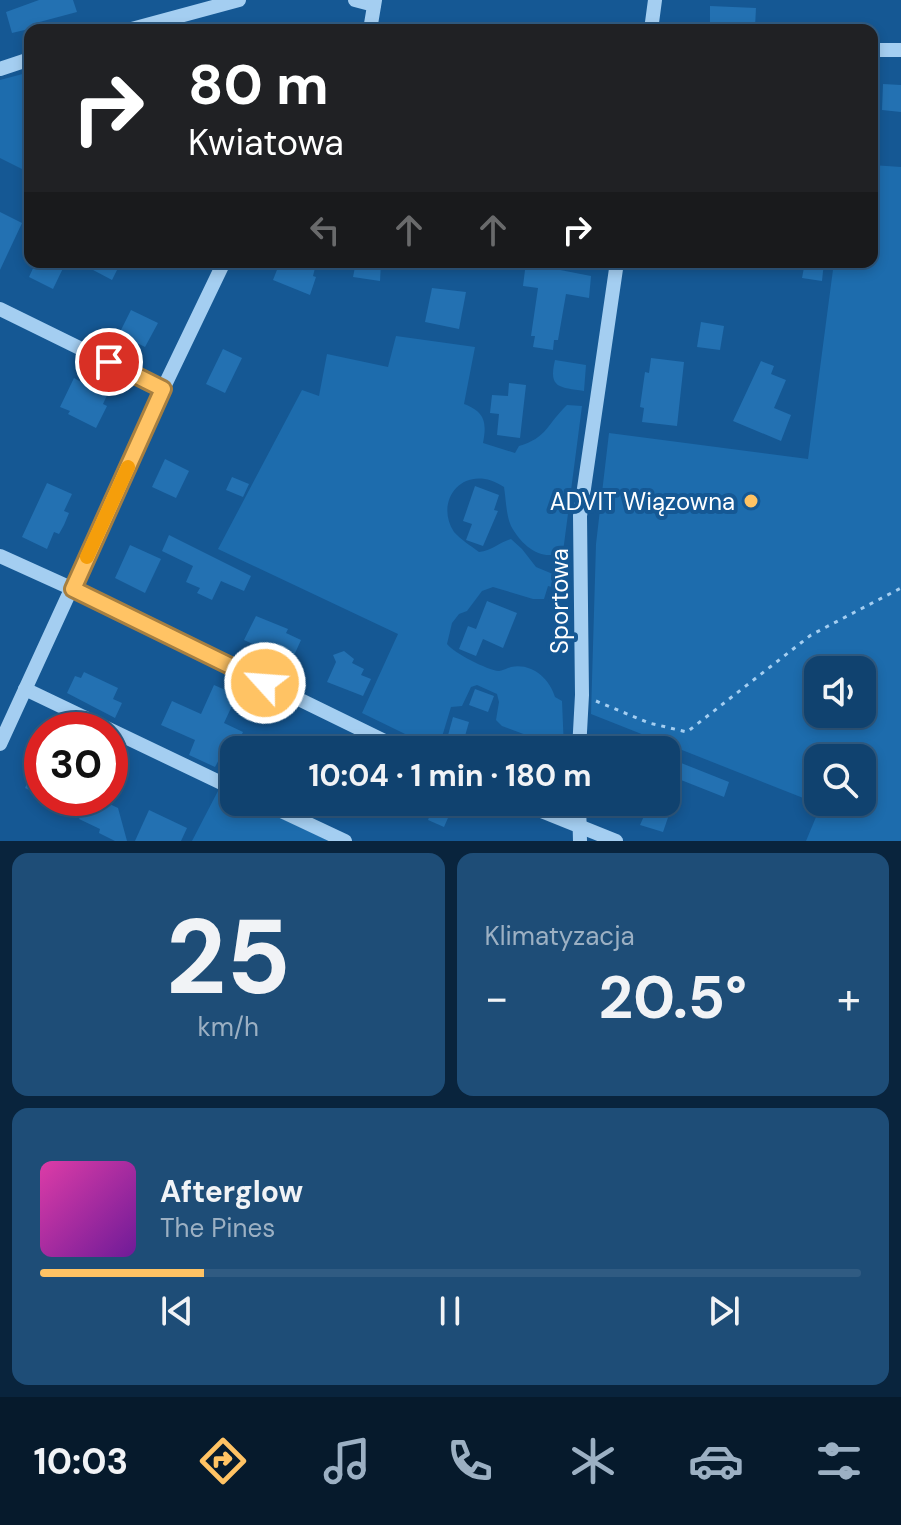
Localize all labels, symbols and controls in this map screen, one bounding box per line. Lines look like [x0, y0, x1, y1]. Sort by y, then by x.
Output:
text: 80 m [188, 48, 329, 121]
icon: right [56, 56, 160, 160]
text: Kwiatowa [188, 119, 344, 166]
icon: left [303, 208, 347, 252]
icon: ahead [387, 208, 431, 252]
icon: ahead [471, 208, 515, 252]
icon: right [555, 208, 599, 252]
pin [75, 328, 143, 396]
icon: arrive [87, 340, 131, 384]
place label: ADVIT Wiązowna [550, 486, 735, 517]
marker: ADVIT Wiązowna [742, 492, 760, 510]
street label: Sportowa [544, 548, 575, 654]
position arrow [223, 641, 307, 725]
map controls [804, 656, 876, 816]
button: sound [804, 656, 876, 728]
speed limit sign: 30 [24, 712, 128, 816]
button: search [804, 744, 876, 816]
text: 10:04 · 1 min · 180 m [309, 756, 591, 795]
text: 25 [166, 890, 291, 1025]
text: Klimatyzacja [485, 919, 635, 953]
text: 20.5° [599, 958, 747, 1037]
text: − [485, 969, 509, 1027]
text: + [837, 969, 861, 1027]
text: km/h [198, 1010, 259, 1044]
text: Afterglow [160, 1172, 303, 1211]
text: The Pines [160, 1211, 275, 1245]
icon: previous [155, 1289, 199, 1333]
icon: pause [428, 1289, 472, 1333]
icon: next [702, 1289, 746, 1333]
icon: directions [195, 1433, 251, 1489]
icon: music [319, 1433, 375, 1489]
icon: phone [442, 1433, 498, 1489]
icon: climate [565, 1433, 621, 1489]
icon: car [688, 1433, 744, 1489]
icon: filters [811, 1433, 867, 1489]
text: 10:03 [34, 1438, 128, 1485]

